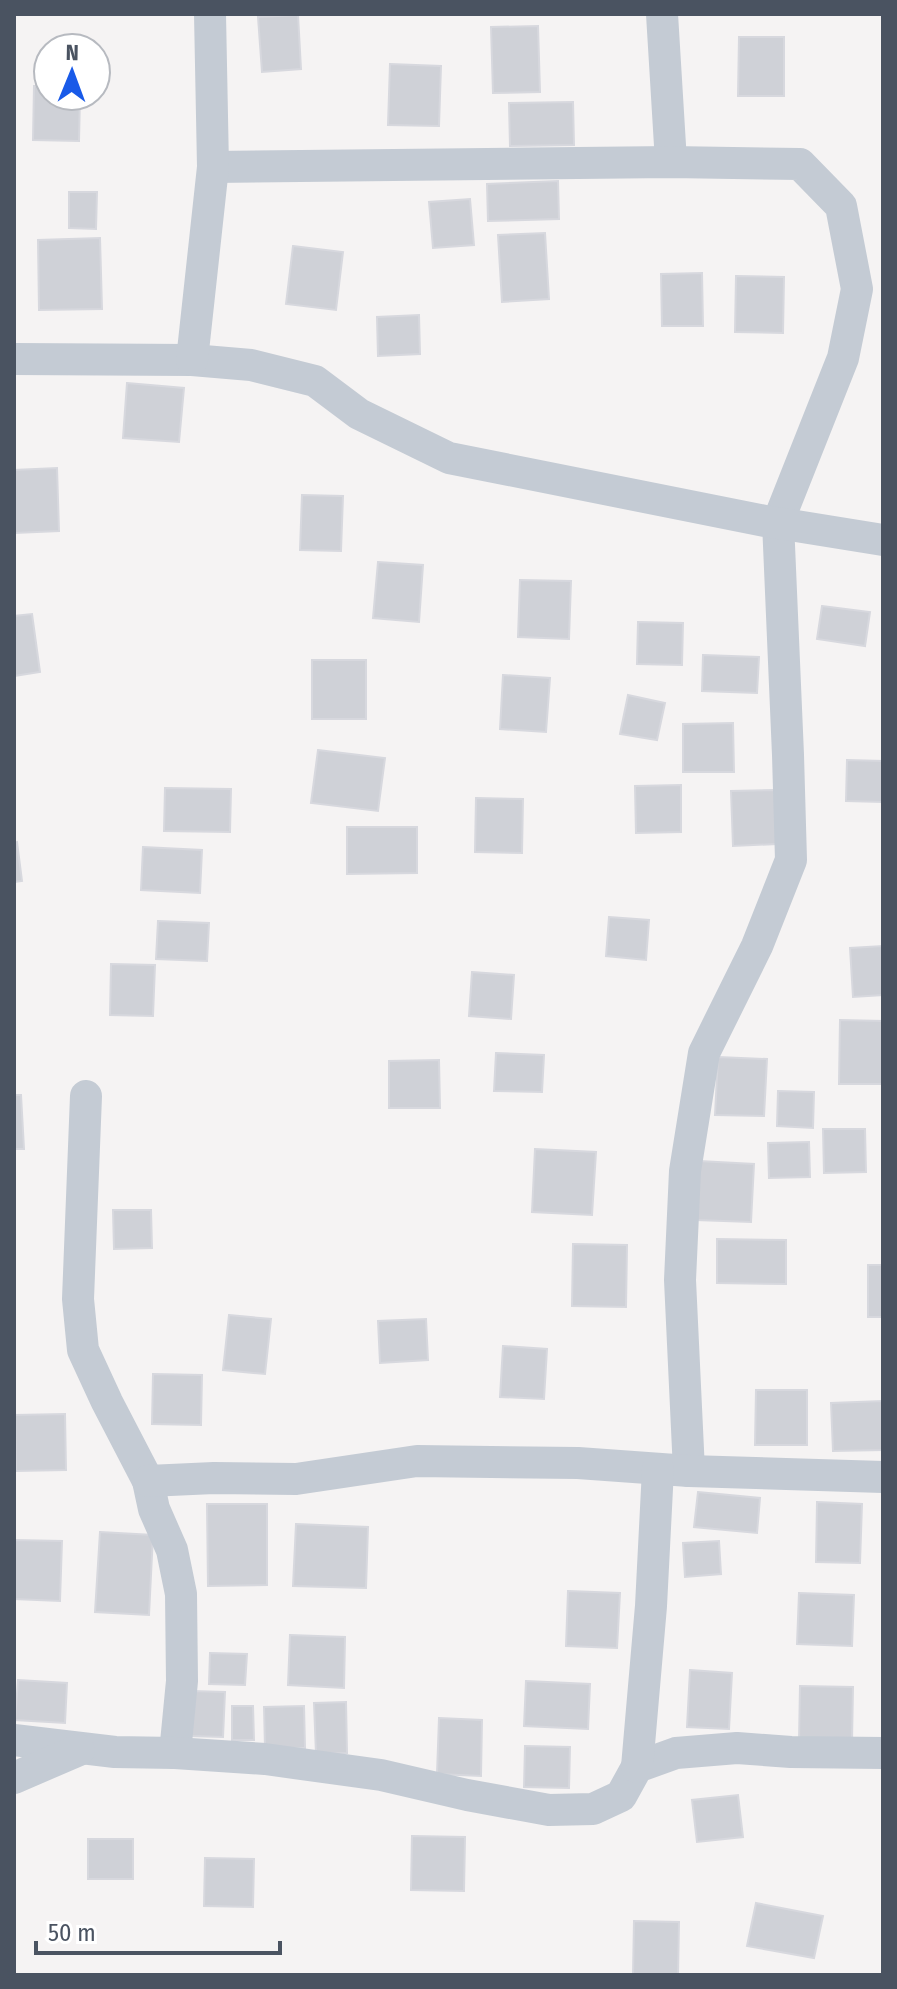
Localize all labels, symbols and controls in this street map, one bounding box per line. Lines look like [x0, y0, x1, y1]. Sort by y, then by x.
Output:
north arrow [32, 32, 112, 112]
text: N [66, 39, 79, 66]
scale bar [36, 1905, 280, 1955]
text: 50 m [48, 1919, 96, 1947]

